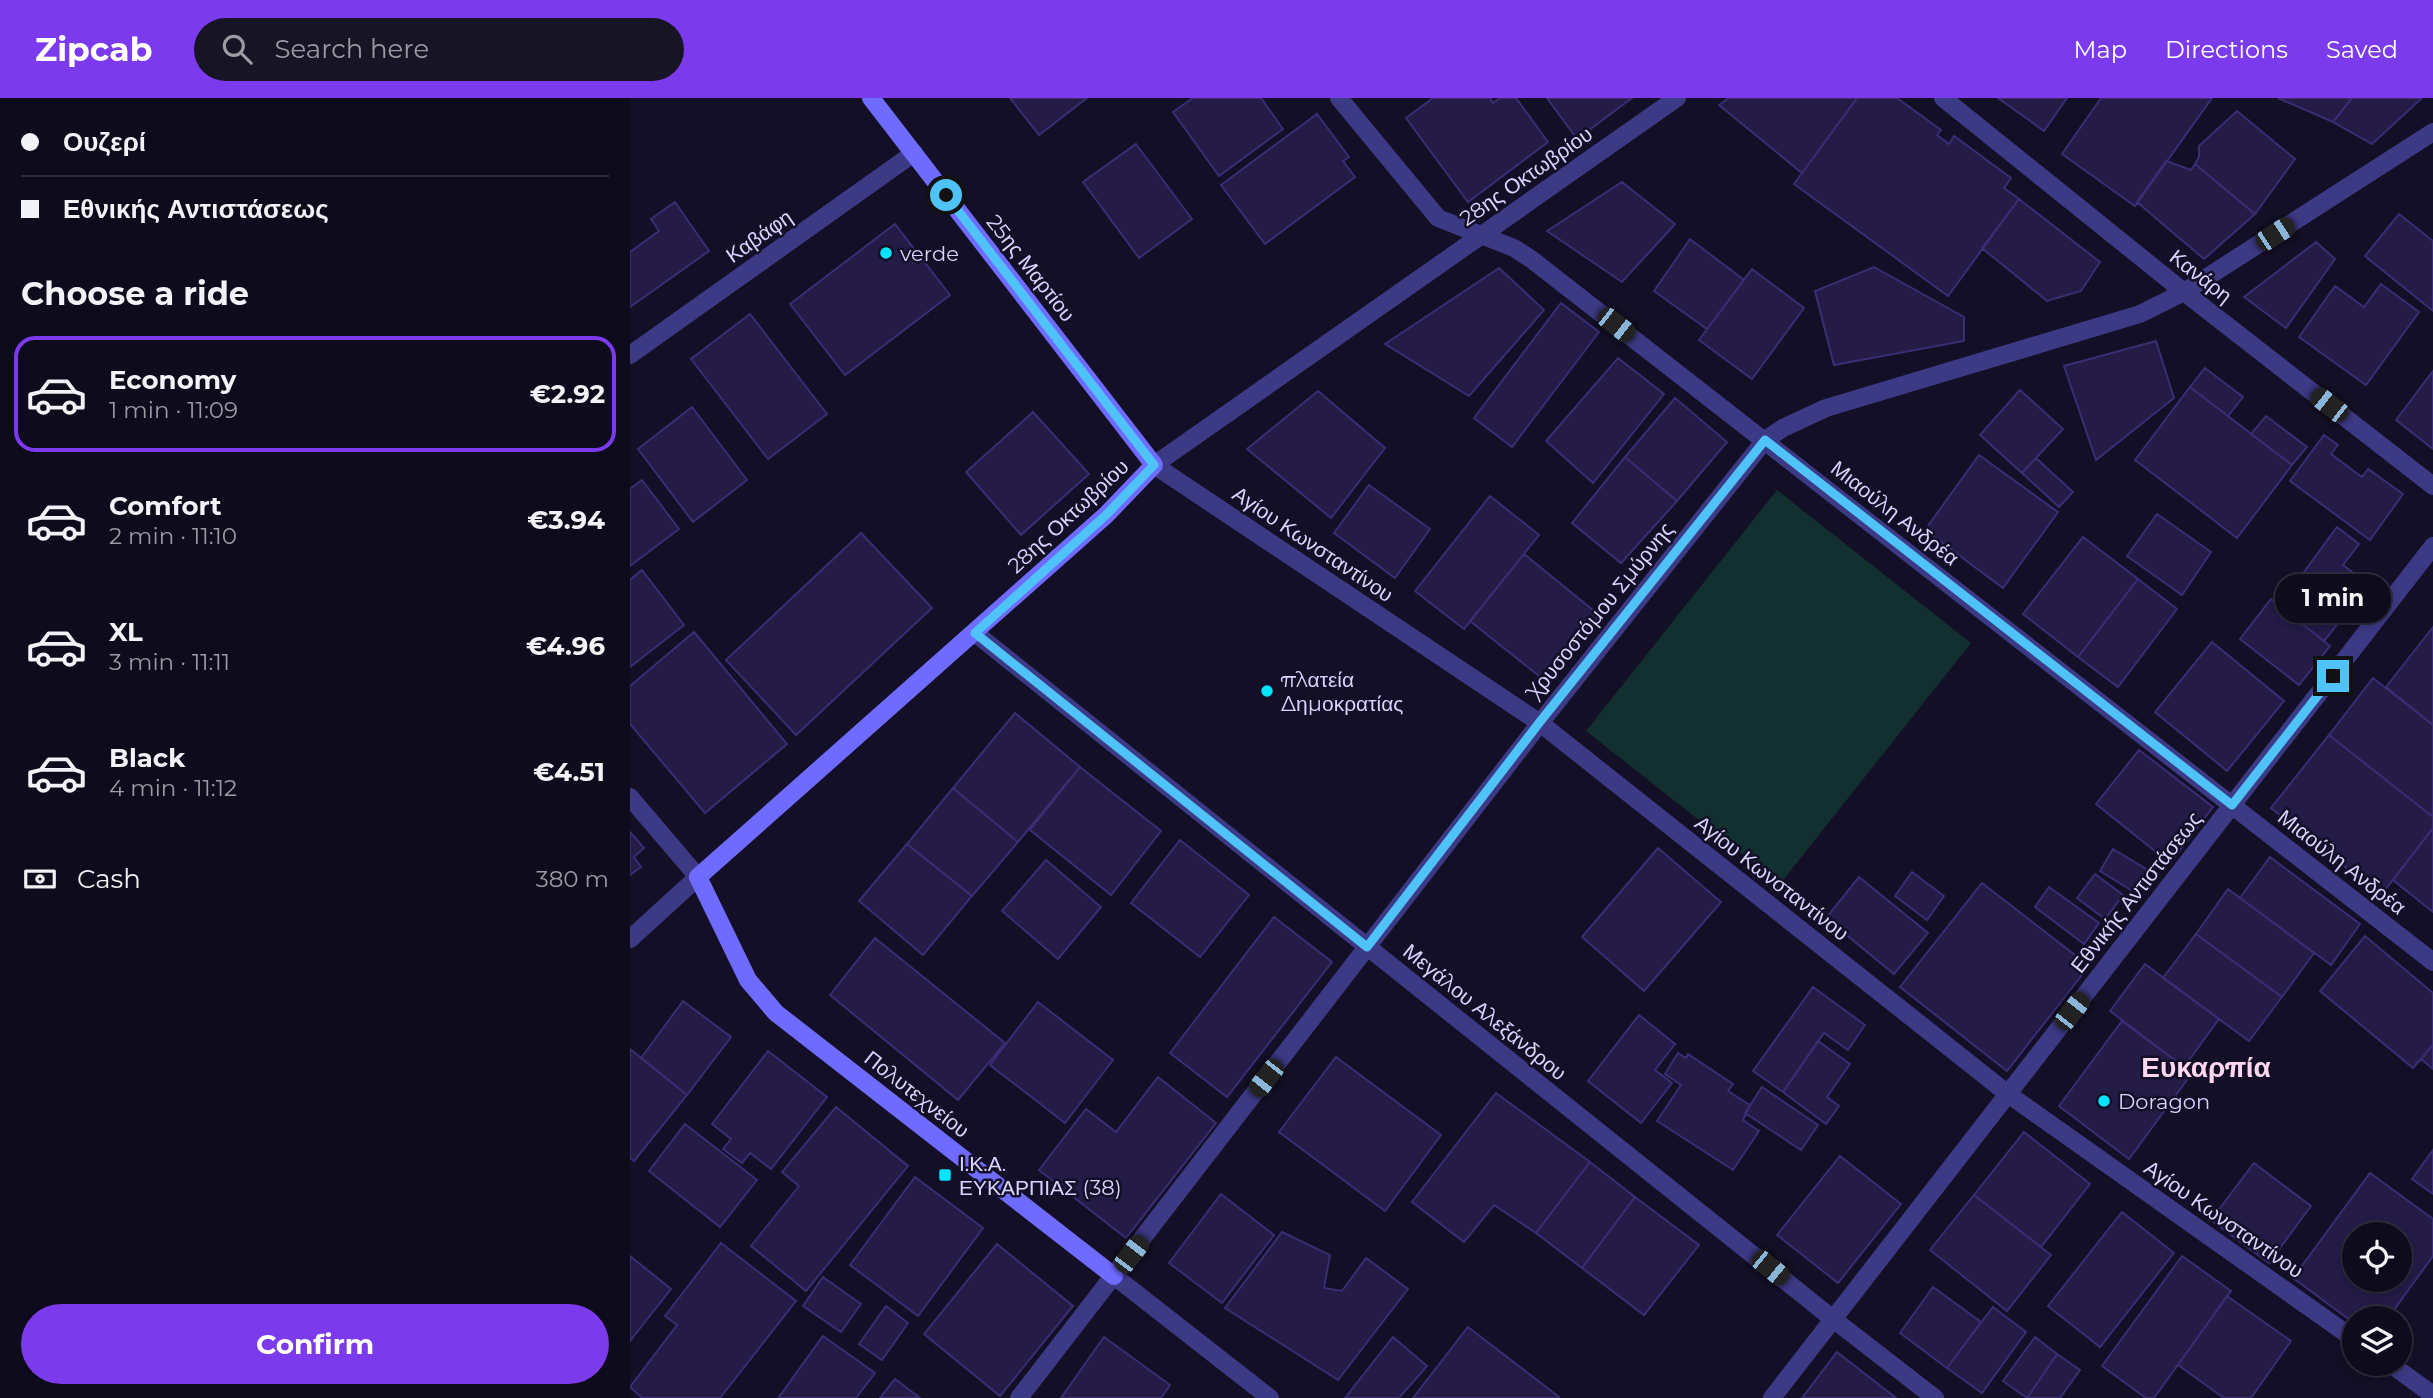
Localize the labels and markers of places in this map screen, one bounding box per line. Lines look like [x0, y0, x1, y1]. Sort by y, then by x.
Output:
place label: verde [900, 241, 959, 266]
marker: verde [878, 245, 894, 261]
place label: πλατεία Δημοκρατίας [1280, 667, 1403, 716]
marker: πλατεία Δημοκρατίας [1259, 683, 1275, 699]
place label: Doragon [2118, 1089, 2210, 1114]
marker: Doragon [2096, 1093, 2112, 1109]
place label: Ι.Κ.Α. ΕΥΚΑΡΠΙΑΣ (38) [959, 1151, 1122, 1200]
marker: Ι.Κ.Α. ΕΥΚΑΡΠΙΑΣ (38) [937, 1167, 953, 1183]

